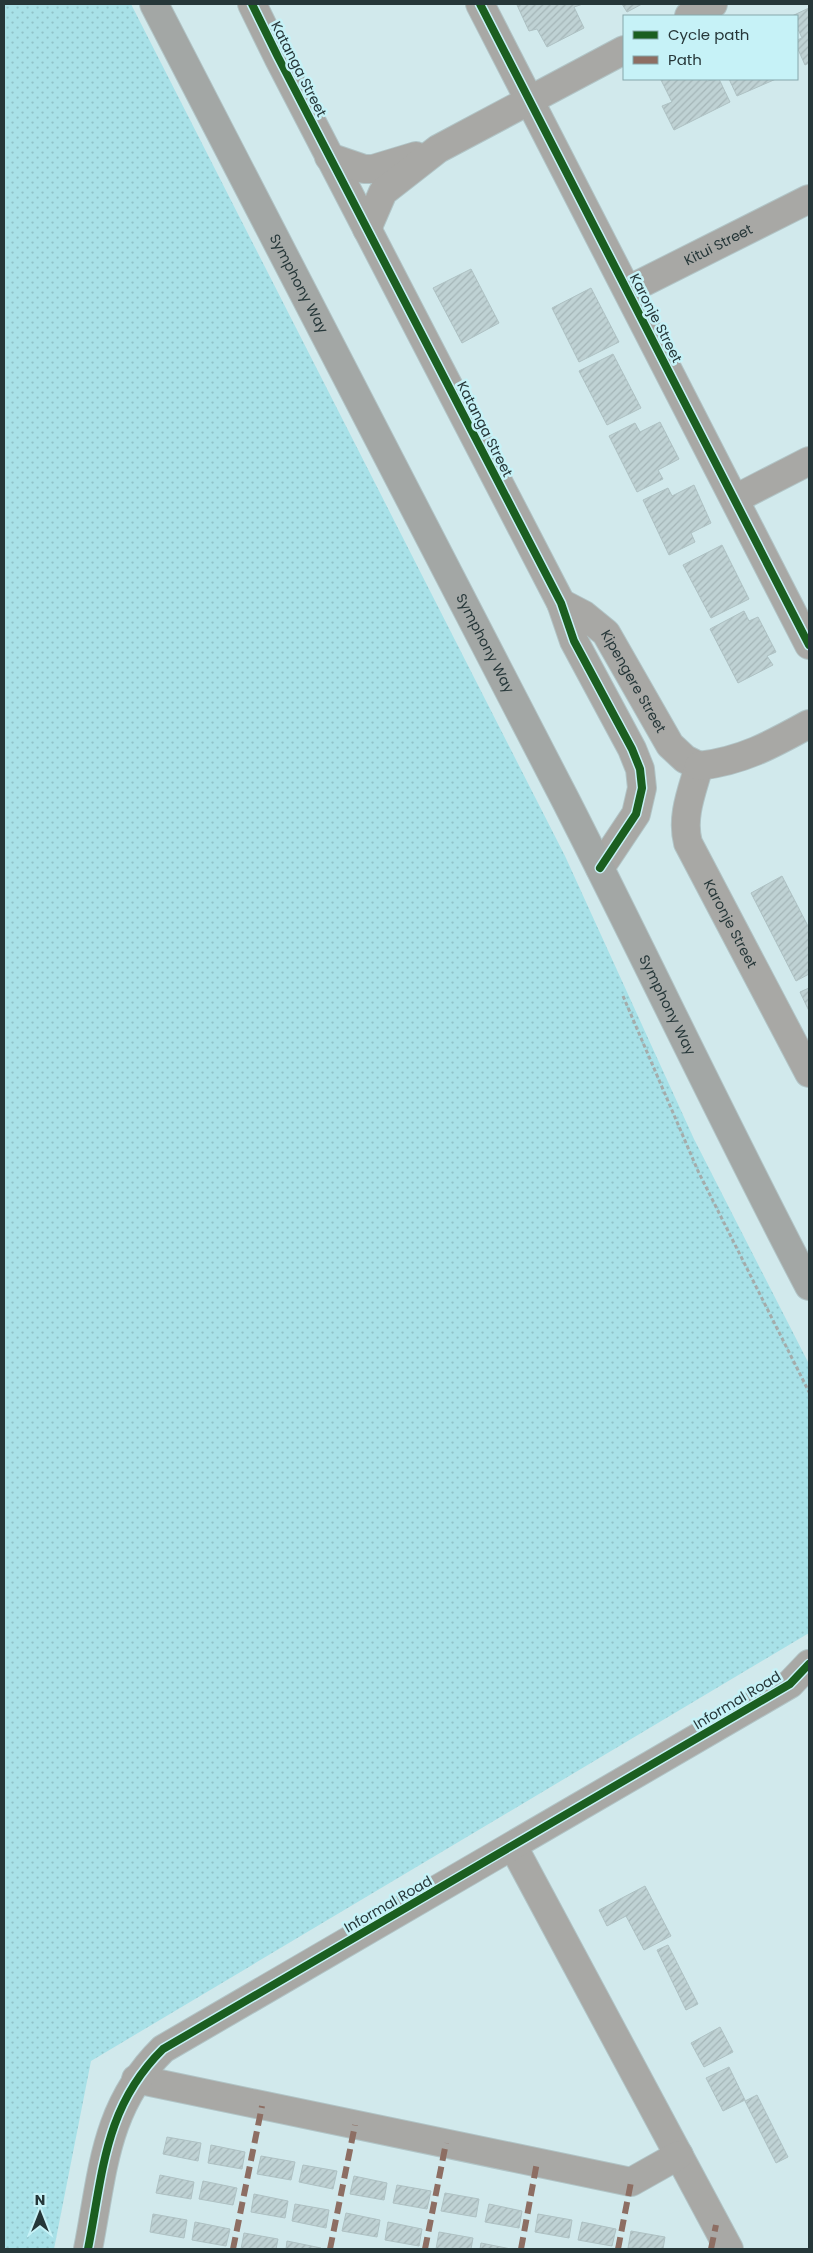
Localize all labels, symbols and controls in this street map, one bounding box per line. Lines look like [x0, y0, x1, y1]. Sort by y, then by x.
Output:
legend [623, 15, 798, 80]
street label: Katanga Street [266, 18, 332, 120]
text: Cycle path [668, 24, 749, 45]
text: Path [668, 49, 702, 70]
street label: Kitui Street [681, 219, 756, 270]
street label: Symphony Way [265, 230, 333, 337]
street label: Karonje Street [625, 270, 687, 366]
street label: Katanga Street [452, 378, 518, 480]
street label: Symphony Way [451, 590, 519, 697]
street label: Kipengere Street [596, 626, 671, 737]
street label: Karonje Street [699, 876, 762, 972]
street label: Symphony Way [634, 951, 701, 1059]
street label: Informal Road [690, 1666, 784, 1734]
street label: Informal Road [340, 1871, 436, 1937]
north arrow [15, 2188, 65, 2238]
text: N [35, 2190, 45, 2210]

